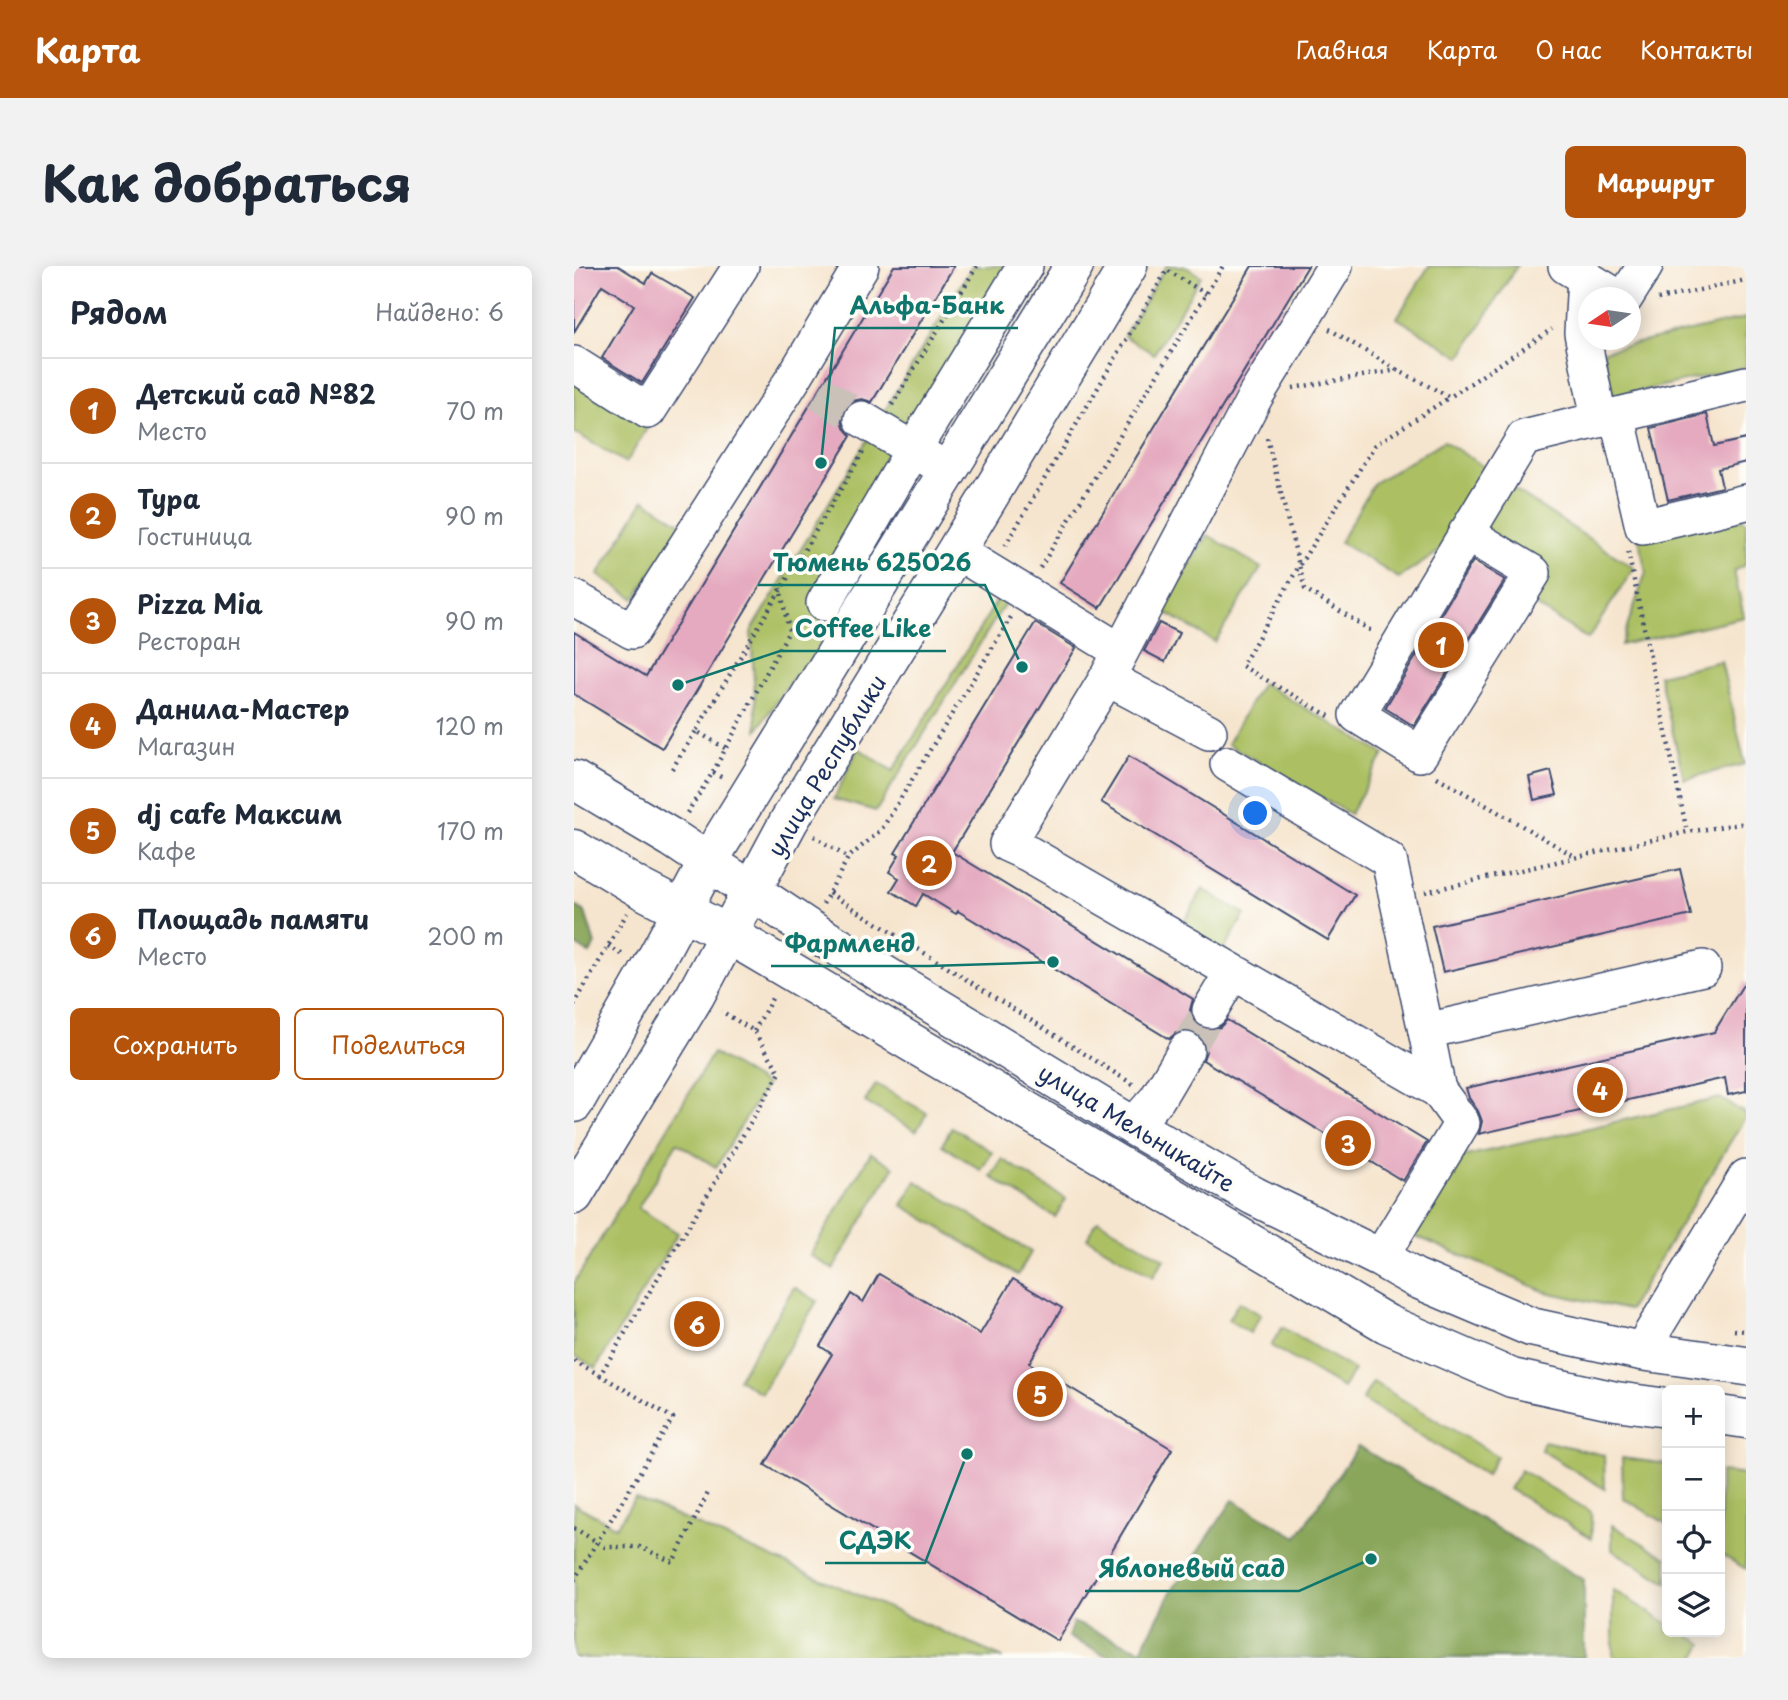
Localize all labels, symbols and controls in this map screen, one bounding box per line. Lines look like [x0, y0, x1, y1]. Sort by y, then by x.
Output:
text: Карта [35, 24, 141, 74]
text: Главная [1296, 31, 1389, 67]
text: Карта [1427, 31, 1497, 67]
text: О нас [1535, 31, 1602, 67]
text: Контакты [1640, 31, 1753, 67]
text: Как добраться [42, 145, 412, 219]
button: Маршрут [1565, 146, 1746, 218]
callout: Альфа-Банк [835, 283, 1018, 328]
text: Альфа-Банк [850, 286, 1005, 322]
north arrow [1578, 287, 1641, 350]
text: Рядом [70, 289, 168, 334]
text: Найдено: 6 [375, 294, 504, 329]
text: Детский сад №82 [137, 374, 376, 413]
text: 1 [88, 393, 99, 428]
text: 70 m [446, 393, 504, 428]
text: Место [137, 413, 207, 448]
text: Тура [137, 479, 200, 518]
text: 2 [85, 498, 101, 533]
text: 90 m [445, 498, 504, 533]
text: Гостиница [137, 518, 252, 553]
callout: Тюмень 625026 [758, 540, 985, 585]
text: Тюмень 625026 [773, 543, 971, 579]
text: Pizza Mia [137, 584, 263, 623]
text: 3 [85, 603, 101, 638]
text: 90 m [445, 603, 504, 638]
callout: Coffee Like [780, 606, 946, 651]
text: Coffee Like [795, 609, 931, 645]
pin: 1 [1418, 619, 1464, 671]
text: Ресторан [137, 623, 241, 658]
street label: улица Республики [758, 667, 894, 863]
text: Данила-Мастер [137, 689, 349, 728]
text: 4 [85, 708, 101, 743]
text: 120 m [436, 708, 504, 743]
text: Магазин [137, 728, 236, 763]
text: dj cafe Максим [137, 794, 343, 833]
your location [1238, 796, 1272, 830]
text: 5 [86, 813, 100, 848]
text: 170 m [437, 813, 504, 848]
text: Кафе [137, 833, 196, 868]
pin: 2 [906, 837, 952, 889]
text: Площадь памяти [137, 899, 369, 938]
text: 6 [85, 918, 101, 953]
text: 200 m [427, 918, 504, 953]
callout: Фармленд [771, 921, 929, 966]
text: Фармленд [785, 924, 915, 960]
text: Место [137, 938, 207, 973]
button: Сохранить [70, 1008, 280, 1080]
button: Поделиться [294, 1008, 504, 1080]
street label: улица Мельникайте [1032, 1054, 1242, 1200]
pin: 4 [1577, 1064, 1623, 1116]
pin: 3 [1325, 1117, 1371, 1169]
pin: 6 [674, 1298, 720, 1350]
pin: 5 [1017, 1368, 1063, 1420]
map controls [1662, 1385, 1725, 1637]
button: + [1662, 1385, 1725, 1448]
button: − [1662, 1448, 1725, 1511]
button: locate [1662, 1511, 1725, 1574]
callout: СДЭК [825, 1518, 925, 1563]
text: СДЭК [839, 1521, 911, 1557]
callout: Яблоневый сад [1085, 1546, 1299, 1591]
text: Яблоневый сад [1098, 1549, 1285, 1585]
button: layers [1662, 1574, 1725, 1637]

